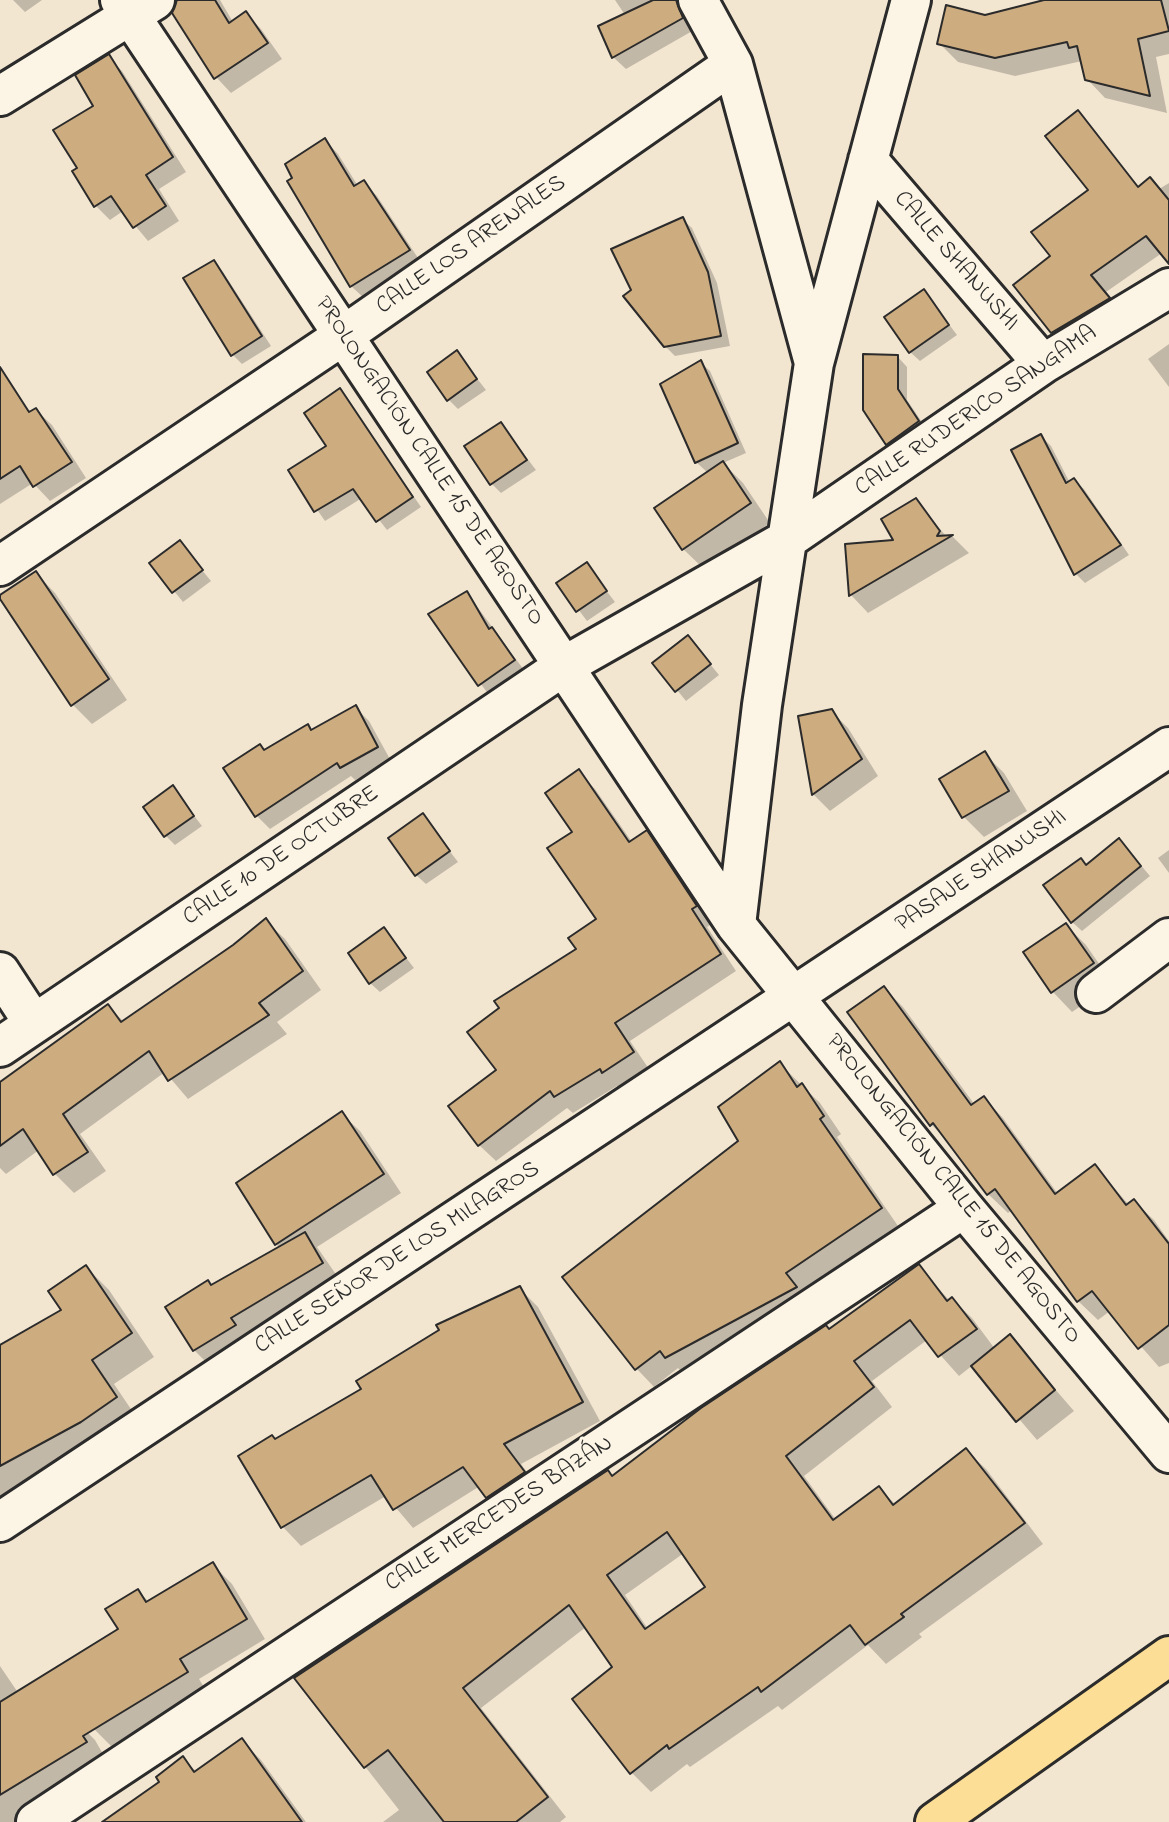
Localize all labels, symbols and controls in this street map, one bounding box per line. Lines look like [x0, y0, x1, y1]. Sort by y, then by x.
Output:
street label: CALLE LOS ARENALES [372, 170, 572, 322]
street label: CALLE SHANUSHI [886, 186, 1024, 338]
street label: PROLONGACIÓN CALLE 15 DE AGOSTO [307, 292, 549, 632]
street label: CALLE RUDERICO SANGAMA [851, 320, 1103, 504]
street label: CALLE 10 DE OCTUBRE [179, 781, 385, 933]
street label: PASAJE SHANUSHI [891, 804, 1073, 940]
street label: PROLONGACIÓN CALLE 15 DE AGOSTO [818, 1029, 1086, 1351]
street label: CALLE SEÑOR DE LOS MILAGROS [250, 1156, 546, 1362]
street label: CALLE MERCEDES BAZÁN [381, 1431, 619, 1599]

